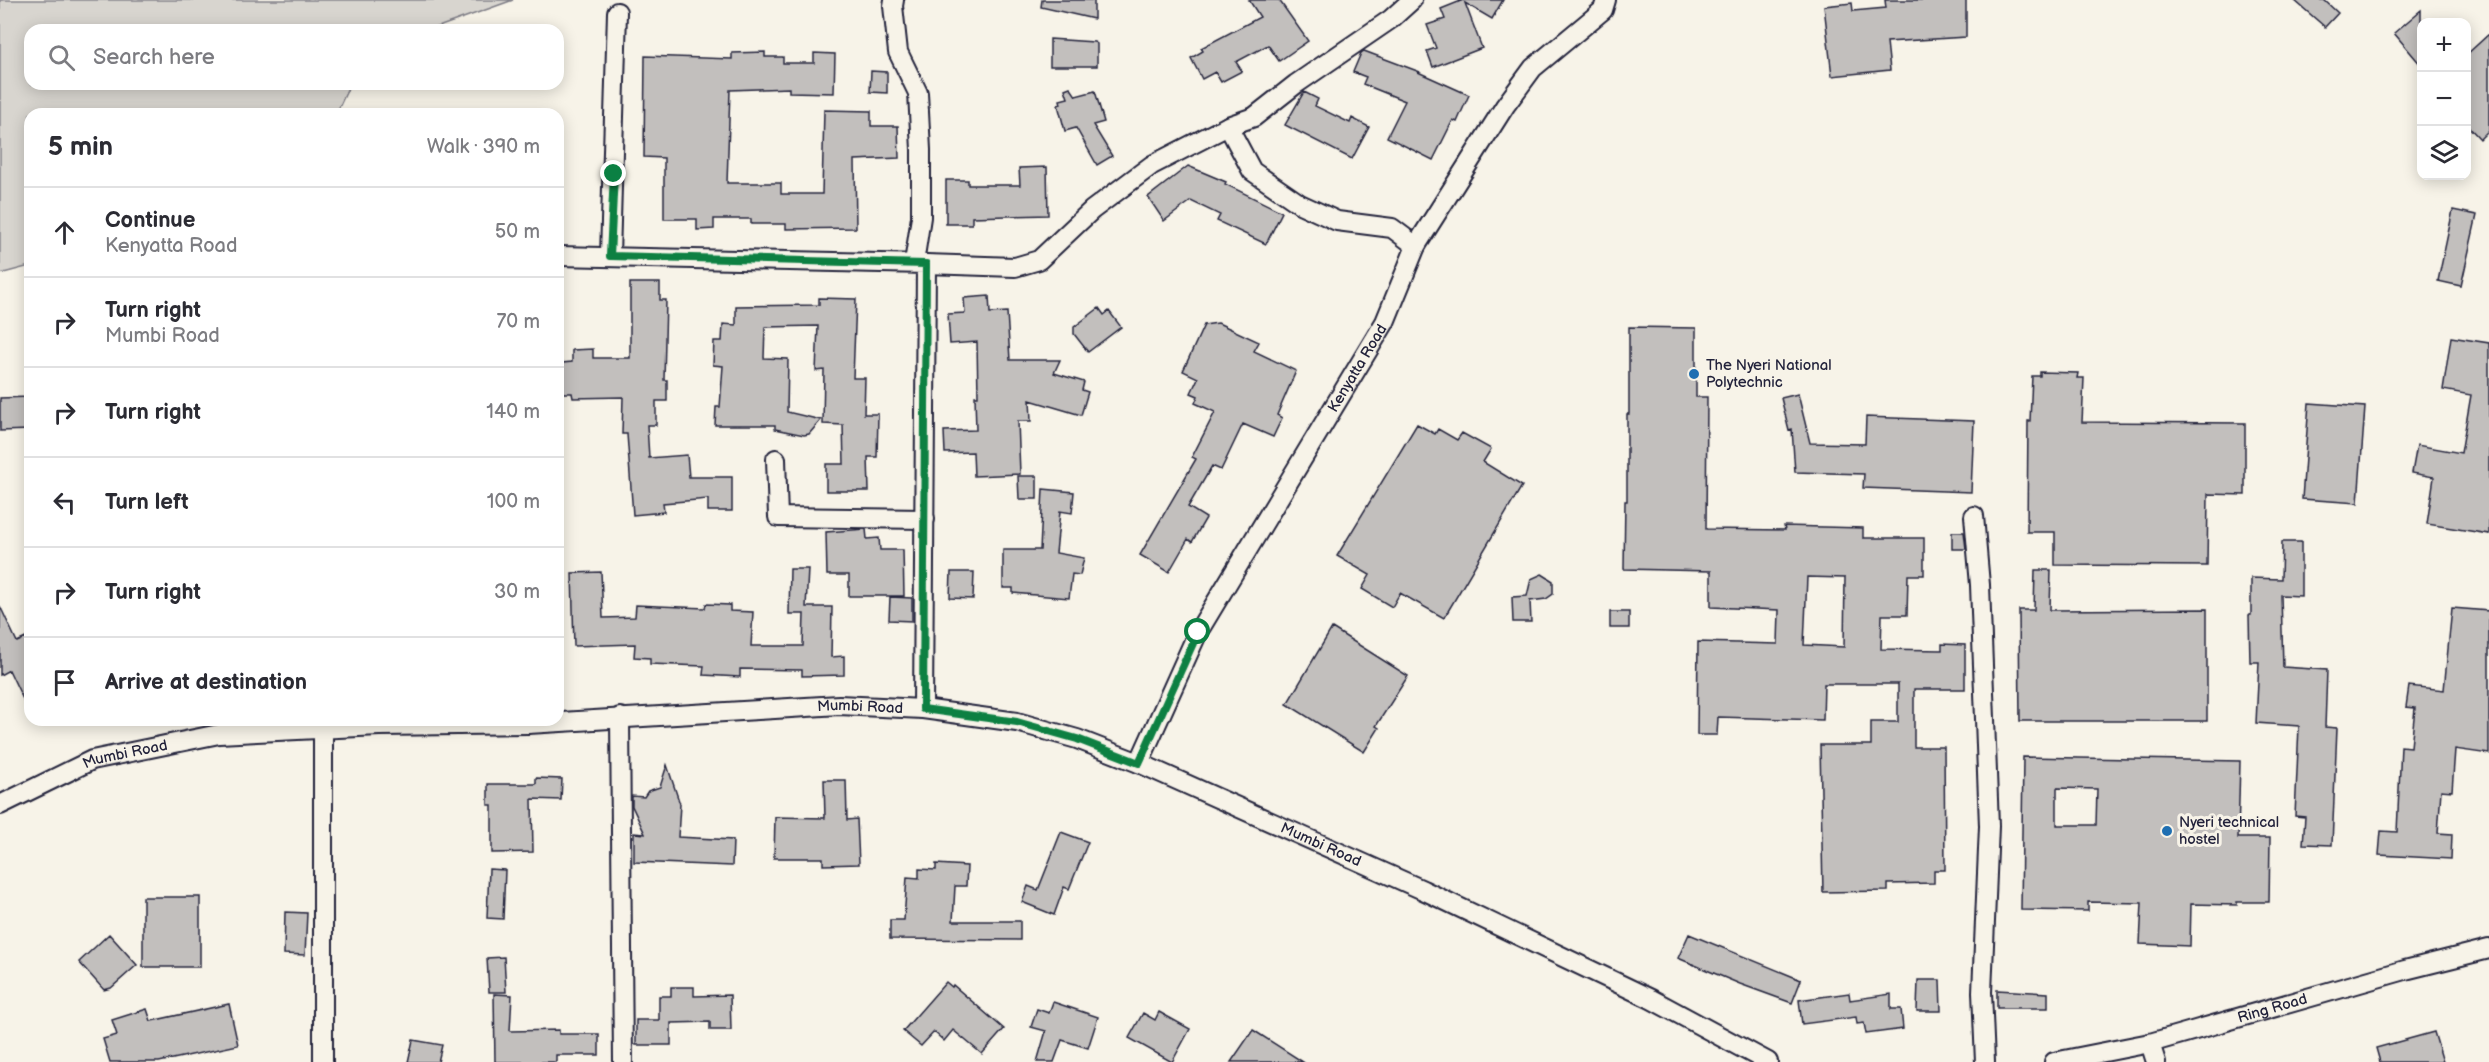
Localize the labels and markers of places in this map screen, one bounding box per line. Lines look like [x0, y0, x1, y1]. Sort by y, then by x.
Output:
place label: The Nyeri National Polytechnic [1706, 356, 1832, 392]
marker: The Nyeri National Polytechnic [1687, 367, 1701, 381]
place label: Nyeri technical hostel [2179, 813, 2279, 849]
marker: Nyeri technical hostel [2160, 824, 2174, 838]

